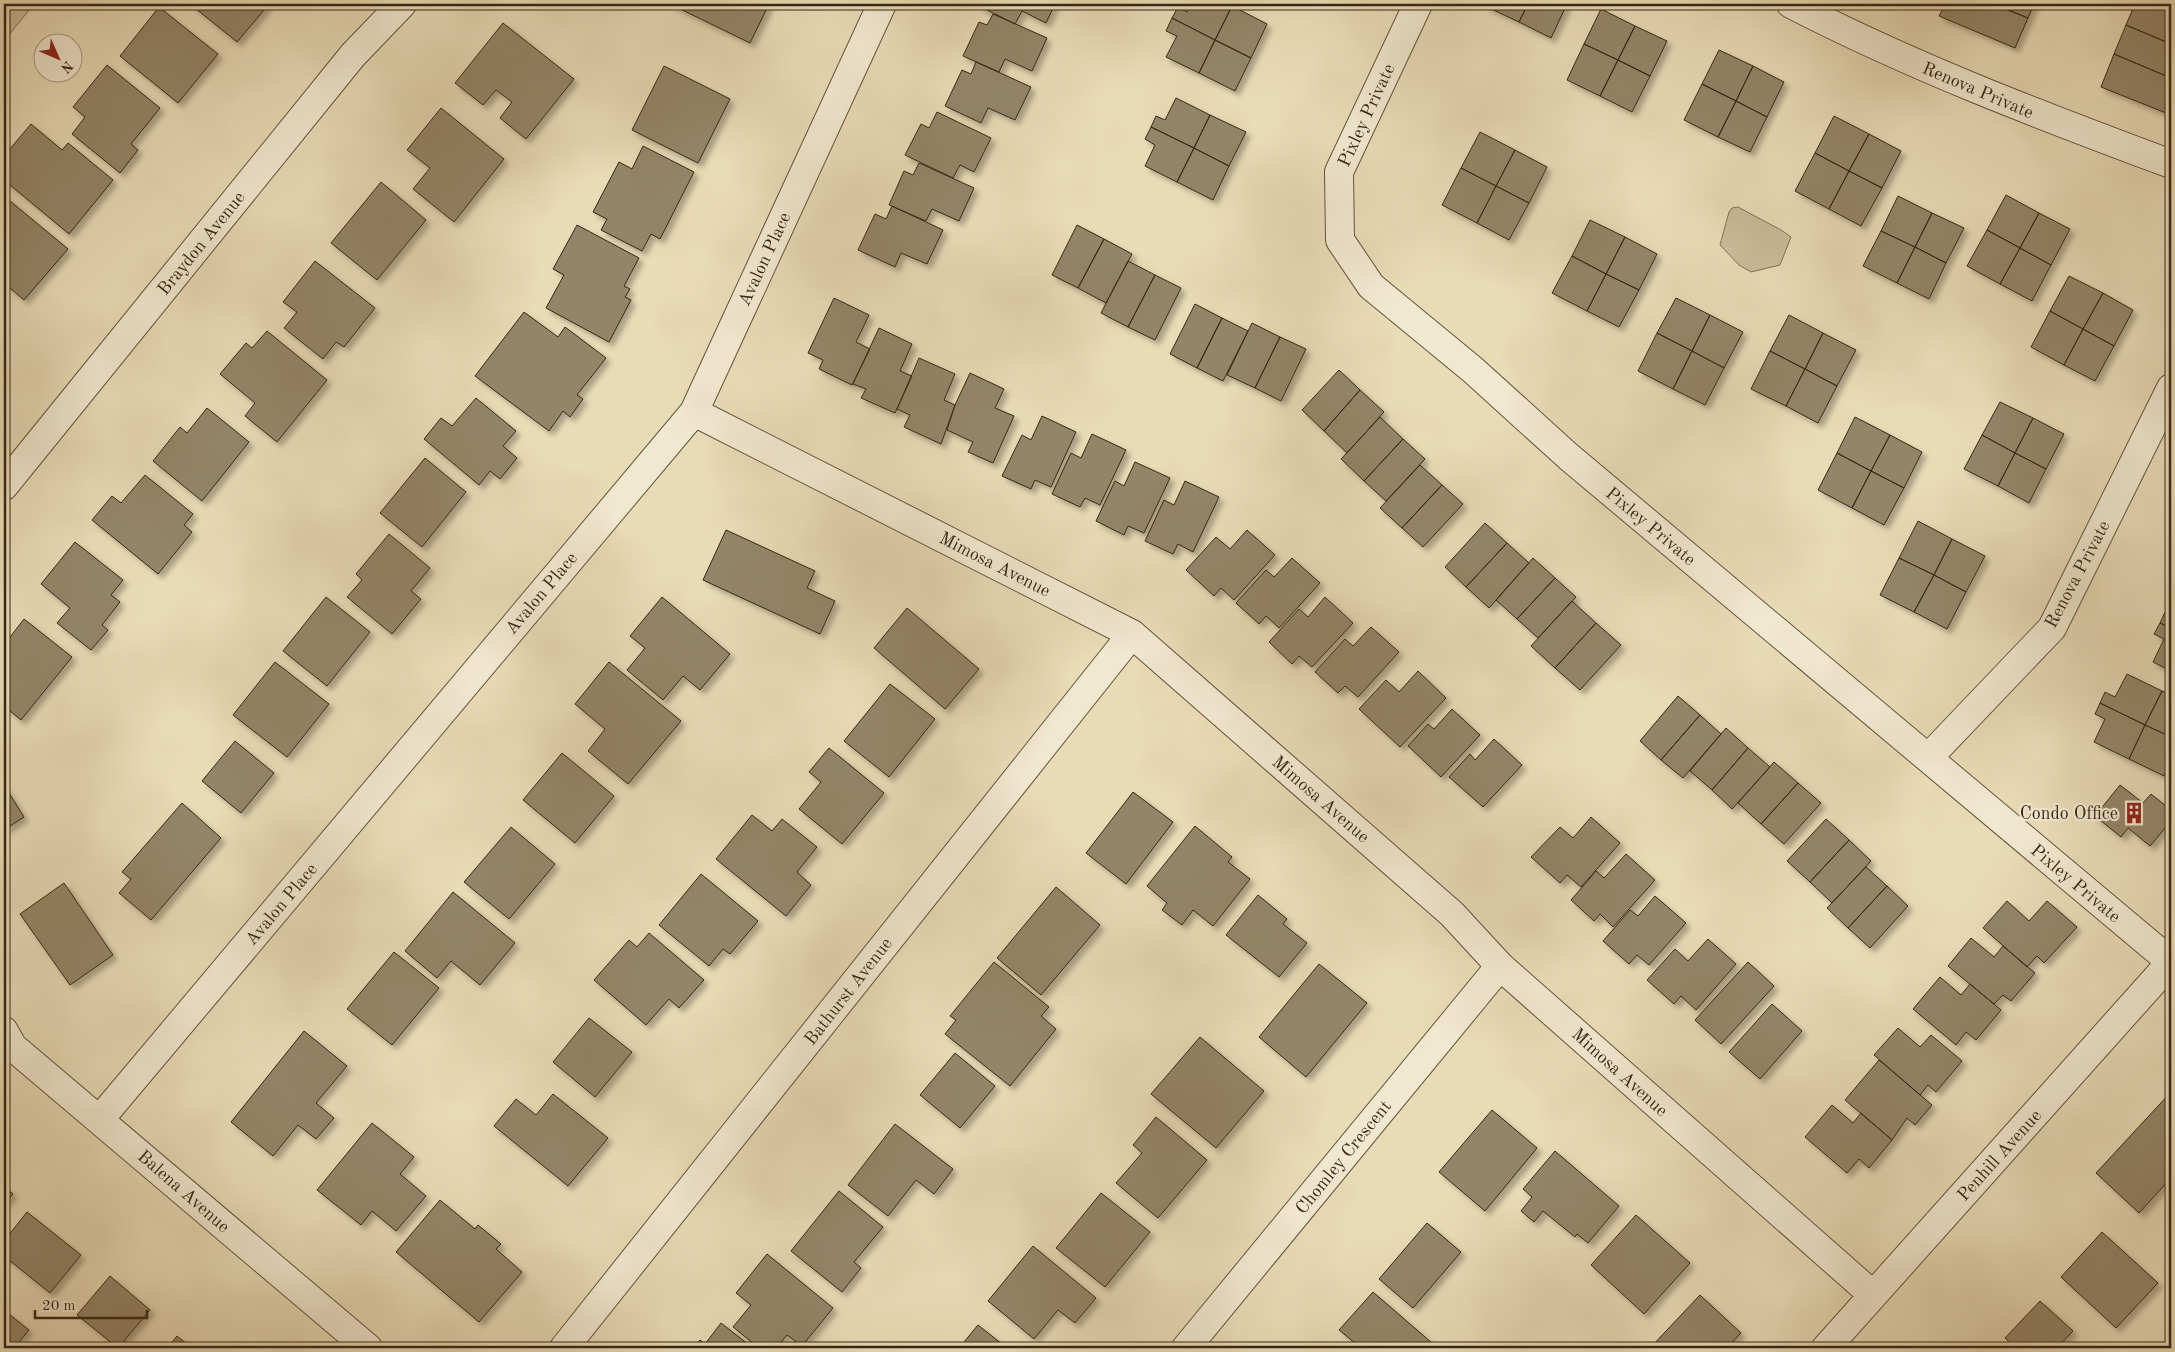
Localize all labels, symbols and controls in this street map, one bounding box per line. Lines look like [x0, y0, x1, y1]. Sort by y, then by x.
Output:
north arrow [32, 32, 82, 82]
text: N [58, 58, 75, 75]
street label: Renova Private [1919, 59, 2036, 122]
street label: Pixley Private [1335, 61, 1399, 170]
street label: Braydon Avenue [155, 188, 249, 299]
street label: Avalon Place [735, 210, 794, 309]
street label: Pixley Private [1602, 484, 1699, 569]
street label: Renova Private [2042, 518, 2114, 631]
street label: Mimosa Avenue [936, 529, 1053, 601]
street label: Avalon Place [502, 549, 581, 638]
street label: Mimosa Avenue [1268, 753, 1372, 847]
building icon: Condo Office [2121, 800, 2147, 826]
place label: Condo Office [2020, 805, 2118, 823]
street label: Pixley Private [2027, 841, 2124, 926]
street label: Avalon Place [242, 860, 321, 949]
street label: Bathurst Avenue [801, 935, 896, 1049]
street label: Mimosa Avenue [1568, 1025, 1671, 1120]
street label: Chomley Crescent [1293, 1097, 1395, 1218]
street label: Penhill Avenue [1954, 1107, 2045, 1205]
street label: Balena Avenue [134, 1147, 233, 1236]
scale bar [35, 1287, 148, 1319]
text: 20 m [42, 1299, 76, 1314]

